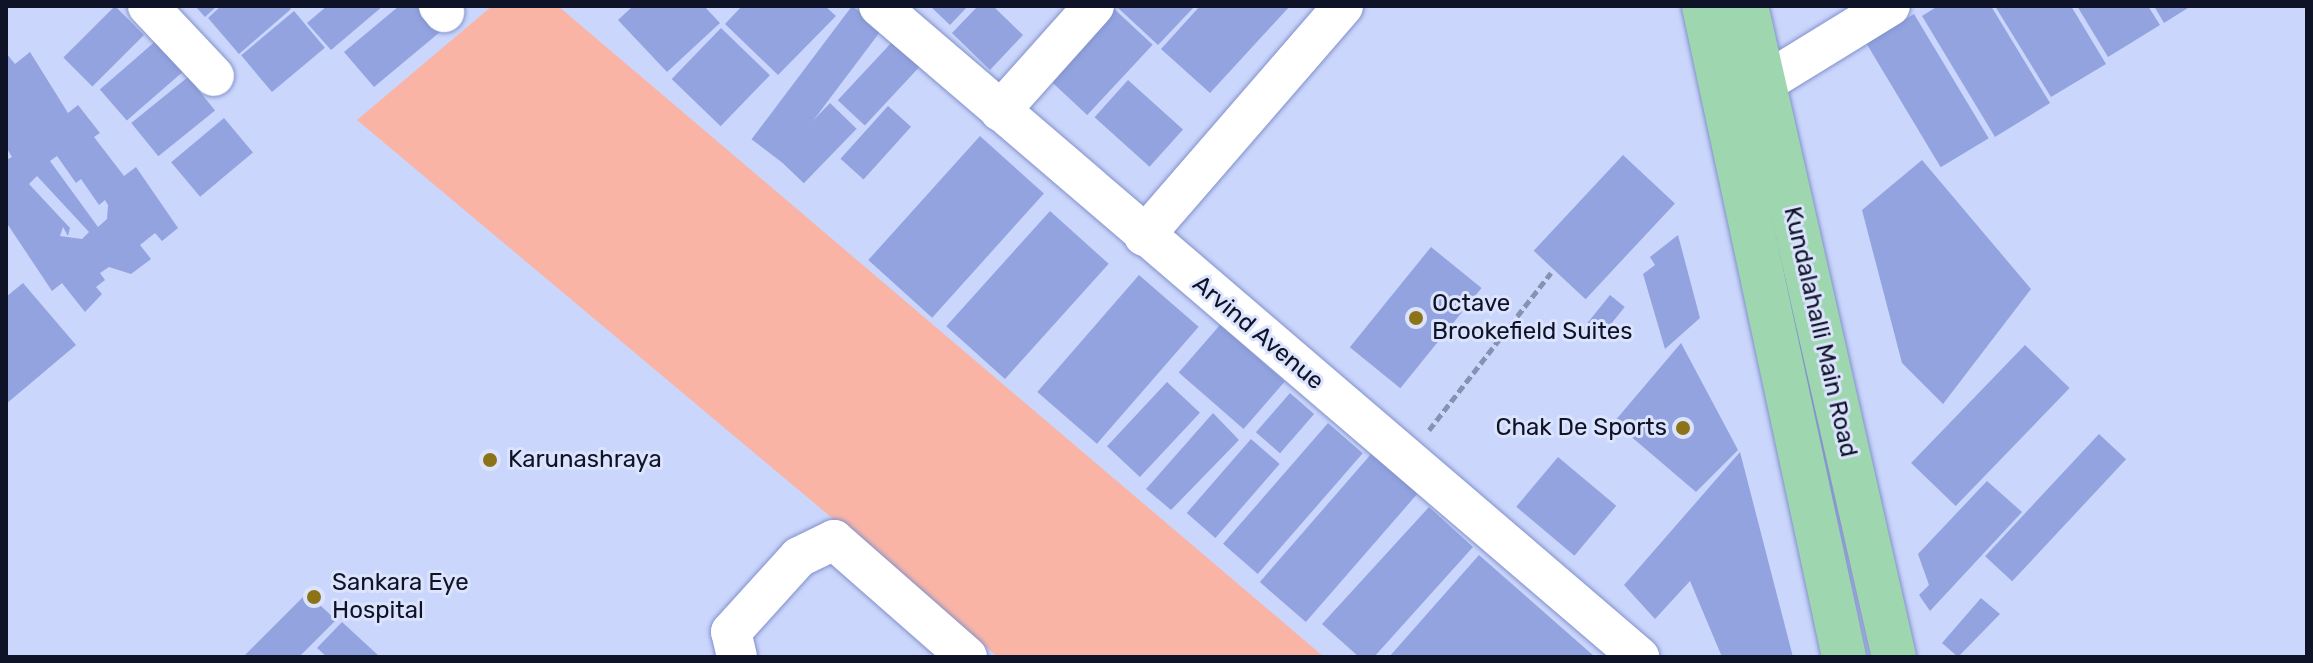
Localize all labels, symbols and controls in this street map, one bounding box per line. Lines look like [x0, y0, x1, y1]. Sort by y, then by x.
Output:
street label: Kundalahalli Main Road [1777, 204, 1863, 460]
street label: Arvind Avenue [1186, 270, 1330, 396]
place label: Octave Brookefield Suites [1432, 290, 1632, 346]
marker: Octave Brookefield Suites [1407, 309, 1425, 327]
place label: Chak De Sports [1495, 414, 1667, 442]
marker: Chak De Sports [1674, 419, 1692, 437]
place label: Karunashraya [508, 446, 662, 474]
marker: Karunashraya [479, 449, 501, 471]
place label: Sankara Eye Hospital [332, 569, 469, 625]
marker: Sankara Eye Hospital [303, 586, 325, 608]

